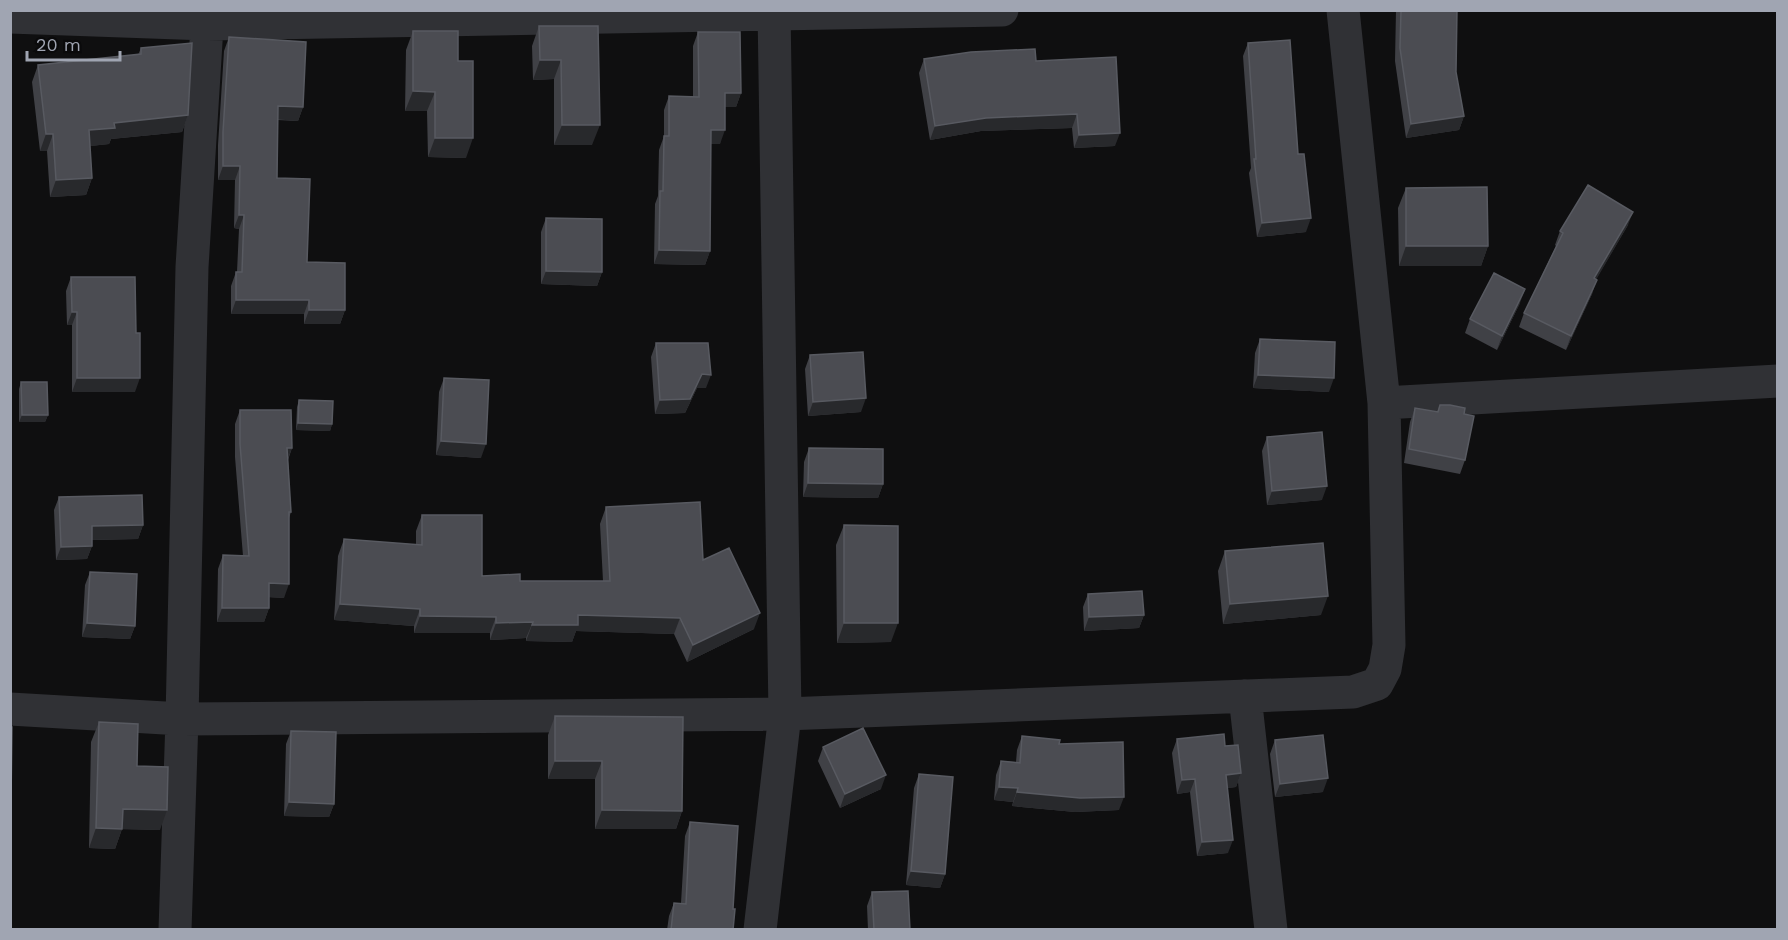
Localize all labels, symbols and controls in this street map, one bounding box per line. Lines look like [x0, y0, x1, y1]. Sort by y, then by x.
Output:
scale bar [27, 24, 120, 62]
text: 20 m [36, 34, 81, 55]

